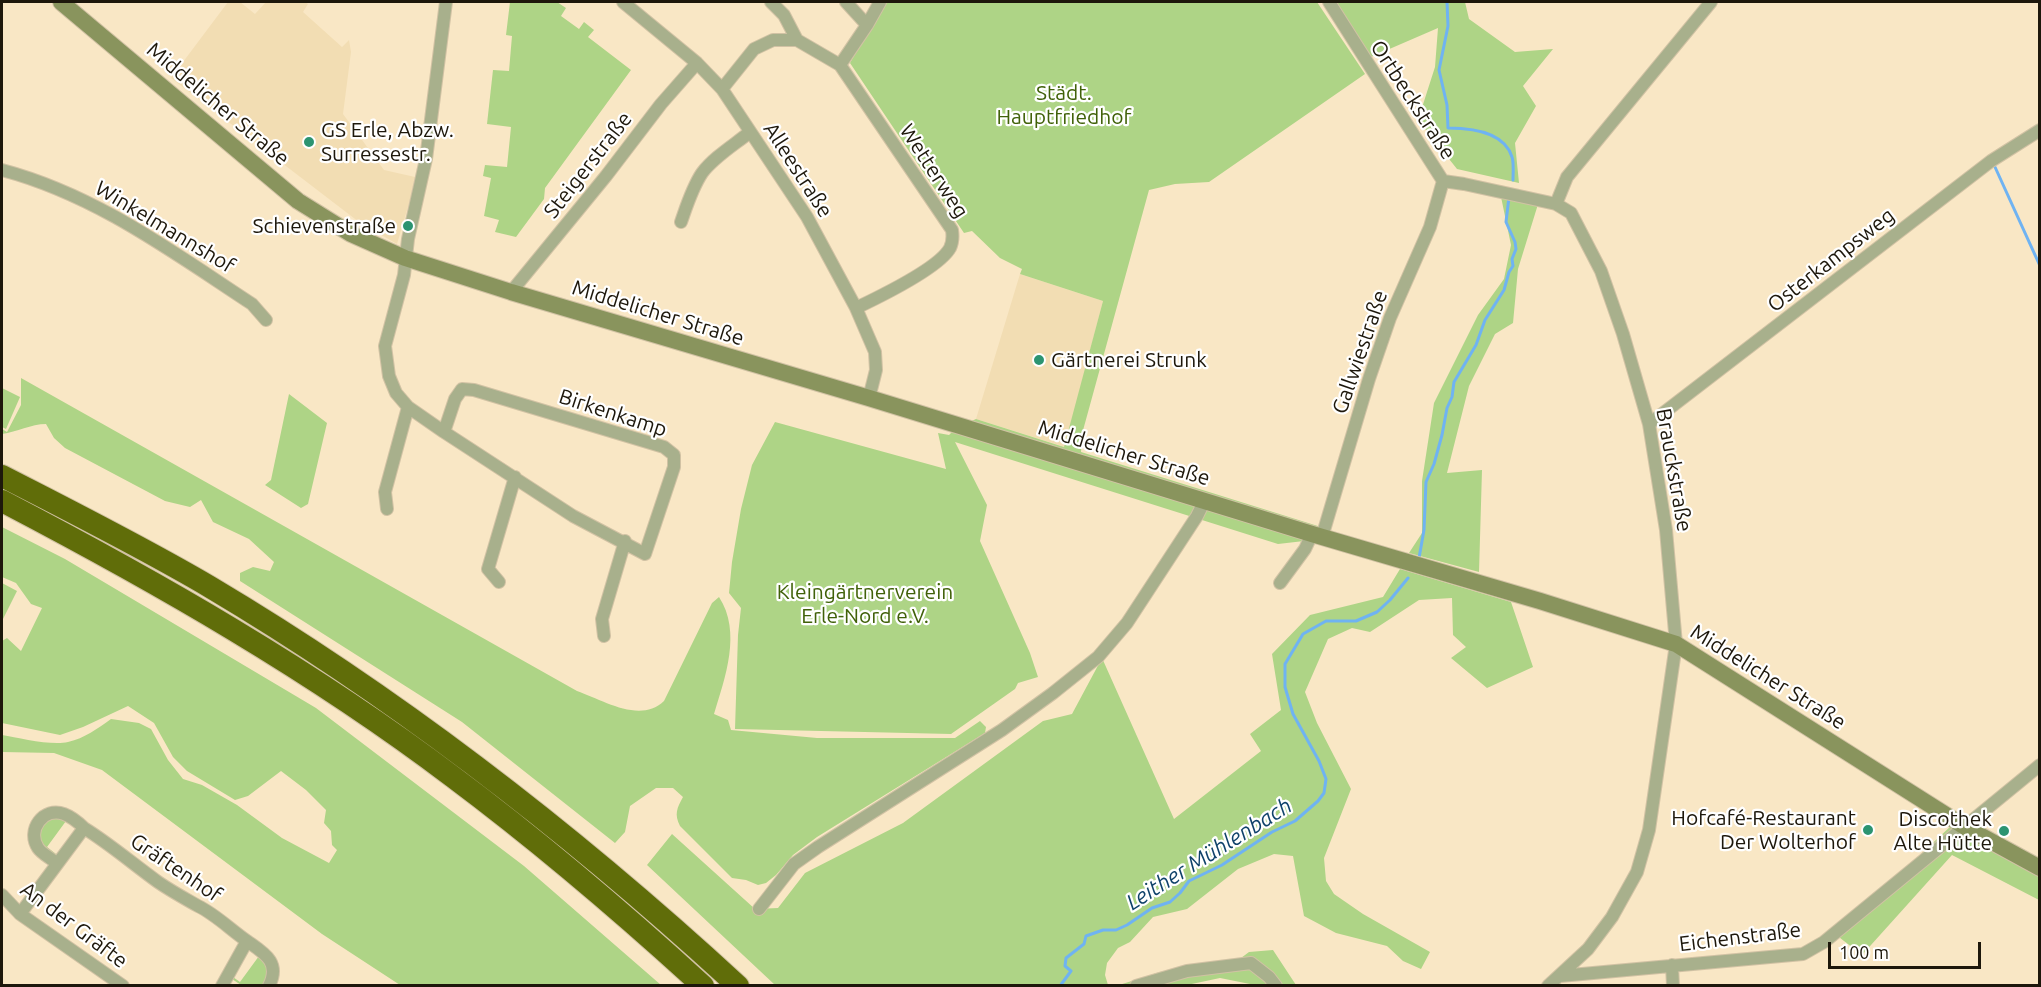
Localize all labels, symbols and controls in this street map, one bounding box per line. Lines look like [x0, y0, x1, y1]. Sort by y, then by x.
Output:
street label: Ortbeckstraße [1365, 36, 1461, 164]
street label: Middelicher Straße [142, 37, 294, 171]
park label: Städt. Hauptfriedhof [996, 80, 1132, 130]
street label: Steigerstraße [539, 107, 637, 223]
place label: GS Erle, Abzw. Surressestr. [321, 117, 454, 167]
street label: Alleestraße [758, 118, 838, 222]
street label: Wetterweg [894, 119, 974, 223]
marker: GS Erle, Abzw. Surressestr. [302, 135, 316, 149]
street label: Winkelmannshof [91, 175, 239, 279]
street label: Osterkampsweg [1763, 203, 1899, 317]
place label: Schievenstraße [252, 213, 396, 239]
marker: Schievenstraße [401, 219, 415, 233]
street label: Middelicher Straße [569, 275, 747, 351]
street label: Gallwiestraße [1327, 287, 1393, 417]
place label: Gärtnerei Strunk [1051, 347, 1207, 373]
marker: Gärtnerei Strunk [1032, 353, 1046, 367]
street label: Birkenkamp [556, 384, 670, 442]
street label: Brauckstraße [1651, 406, 1697, 534]
street label: Middelicher Straße [1035, 415, 1213, 491]
park label: Kleingärtnerverein Erle-Nord e.V. [777, 579, 953, 629]
street label: Middelicher Straße [1686, 619, 1850, 735]
water label: Leither Mühlenbach [1121, 792, 1297, 916]
place label: Hofcafé-Restaurant Der Wolterhof [1671, 805, 1856, 855]
place label: Discothek Alte Hütte [1894, 806, 1992, 856]
marker: Hofcafé-Restaurant Der Wolterhof [1861, 823, 1875, 837]
marker: Discothek Alte Hütte [1997, 824, 2011, 838]
street label: Gräftenhof [126, 828, 226, 908]
street label: An der Gräfte [15, 877, 133, 973]
street label: Eichenstraße [1678, 917, 1802, 957]
scale bar [1831, 930, 1984, 968]
text: 100 m [1839, 942, 1889, 962]

